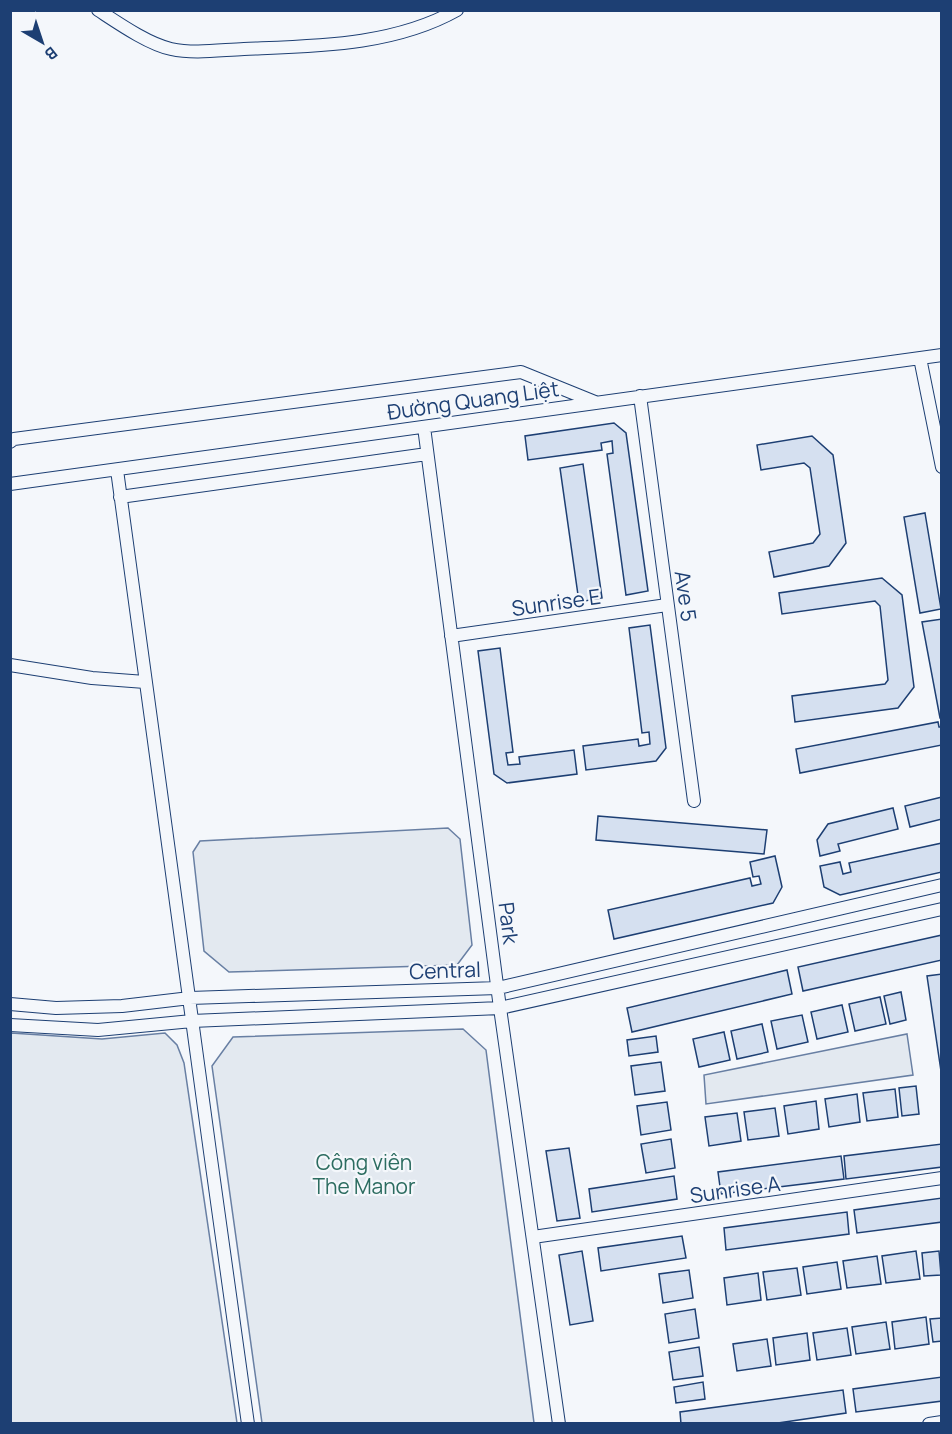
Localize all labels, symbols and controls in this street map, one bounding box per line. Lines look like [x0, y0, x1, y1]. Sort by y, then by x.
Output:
north arrow [12, 12, 72, 72]
text: B [41, 42, 62, 65]
street label: Đường Quang Liệt [385, 374, 561, 426]
street label: Ave 5 [669, 569, 703, 623]
street label: Sunrise E [510, 582, 602, 622]
street label: Park [493, 901, 526, 946]
street label: Central [409, 955, 481, 985]
park label: Công viên The Manor [312, 1148, 416, 1200]
street label: Sunrise A [688, 1169, 782, 1209]

